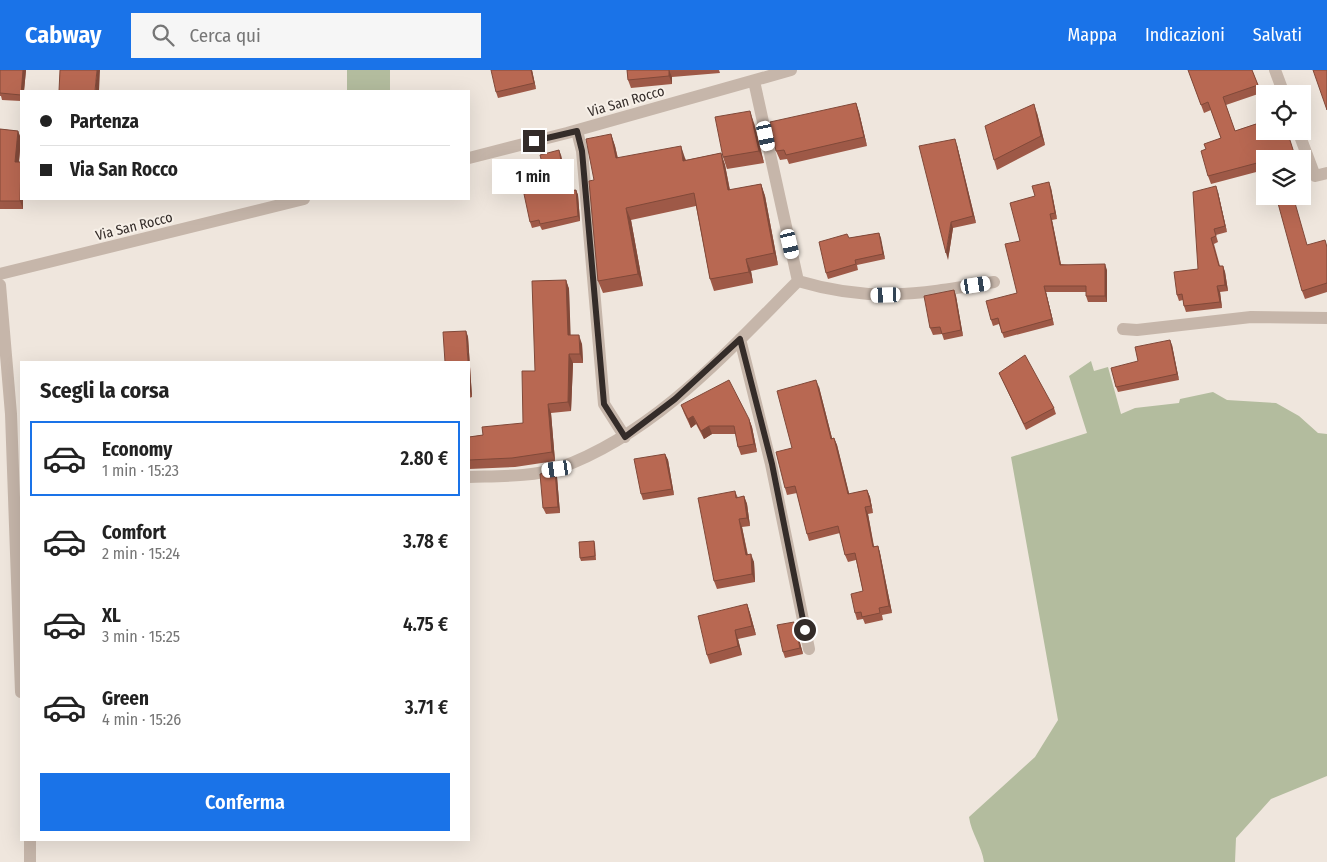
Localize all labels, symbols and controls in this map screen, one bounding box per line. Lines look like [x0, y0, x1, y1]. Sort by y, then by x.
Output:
search box [131, 13, 481, 58]
text: Cabway [25, 21, 101, 49]
icon: search [149, 21, 177, 49]
text: Cerca qui [189, 24, 261, 47]
text: Mappa [1068, 24, 1117, 46]
text: Indicazioni [1145, 24, 1225, 46]
text: Salvati [1253, 24, 1302, 46]
street label: Via San Rocco [586, 82, 666, 121]
map controls [1256, 85, 1311, 205]
button: locate [1256, 85, 1311, 140]
text: Partenza [70, 110, 139, 133]
car [755, 120, 776, 152]
route end [523, 130, 545, 152]
button: layers [1256, 150, 1311, 205]
text: Via San Rocco [70, 158, 178, 181]
callout: 1 min [493, 158, 575, 194]
text: 1 min [516, 167, 550, 186]
street label: Via San Rocco [94, 209, 174, 244]
car [779, 228, 800, 260]
car [960, 275, 991, 295]
car [870, 287, 901, 303]
text: Scegli la corsa [40, 377, 170, 404]
icon: car [42, 436, 87, 481]
text: Economy [102, 438, 172, 461]
text: 2.80 € [401, 447, 448, 470]
car [541, 459, 572, 479]
text: 1 min · 15:23 [102, 461, 179, 480]
icon: car [42, 519, 87, 564]
text: Comfort [102, 521, 166, 544]
text: 3.78 € [403, 530, 448, 553]
text: 2 min · 15:24 [102, 544, 180, 563]
icon: car [42, 602, 87, 647]
text: XL [102, 604, 121, 627]
text: 4.75 € [403, 613, 448, 636]
route start [794, 619, 816, 641]
text: 3 min · 15:25 [102, 627, 180, 646]
icon: car [42, 685, 87, 730]
text: Green [102, 687, 149, 710]
text: 3.71 € [405, 696, 448, 719]
text: 4 min · 15:26 [102, 710, 181, 729]
button: Conferma [40, 773, 450, 831]

